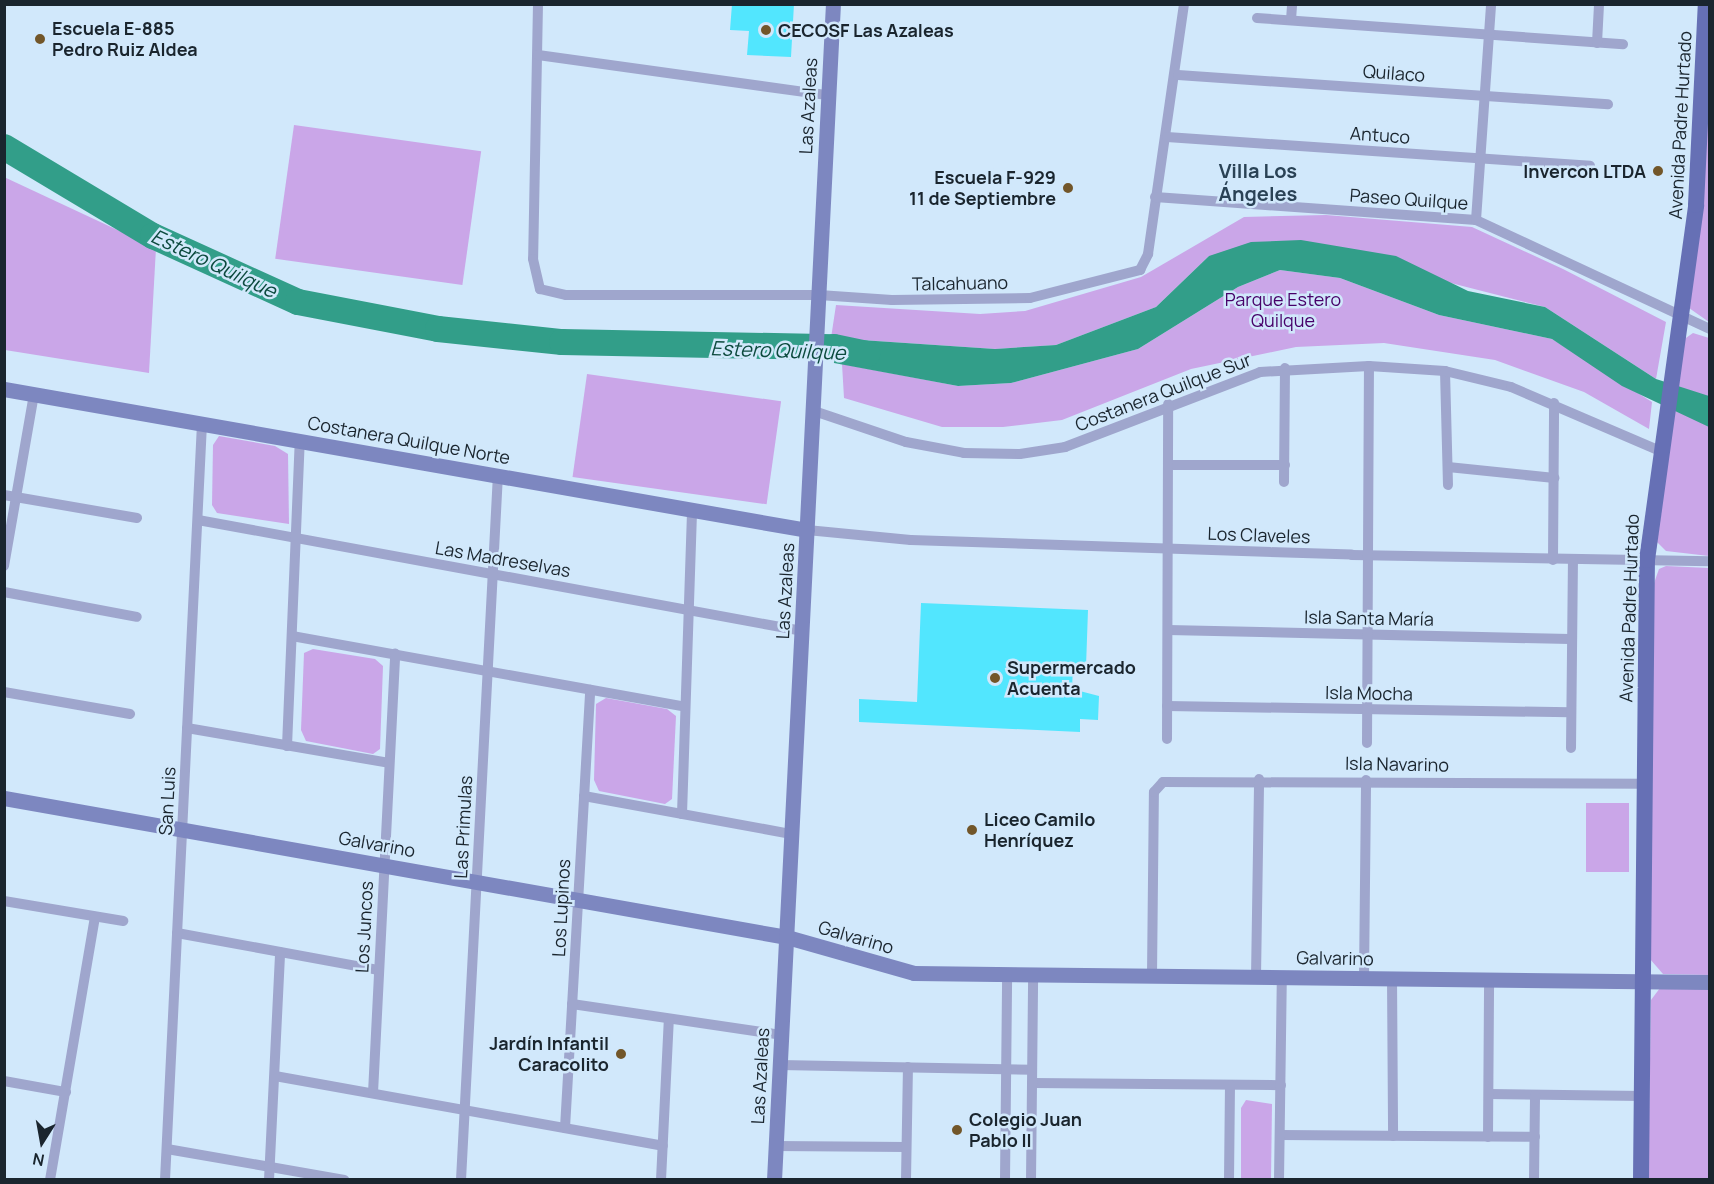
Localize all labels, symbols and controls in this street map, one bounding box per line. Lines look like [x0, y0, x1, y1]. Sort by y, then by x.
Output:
place label: Escuela E-885 Pedro Ruiz Aldea [52, 18, 198, 60]
place label: CECOSF Las Azaleas [778, 19, 954, 41]
marker: CECOSF Las Azaleas [759, 23, 773, 37]
street label: Avenida Padre Hurtado [1664, 30, 1696, 220]
marker: Escuela E-885 Pedro Ruiz Aldea [33, 32, 47, 46]
street label: Las Azaleas [795, 57, 821, 155]
street label: Quilaco [1362, 60, 1426, 86]
street label: Antuco [1349, 122, 1411, 148]
district label: Villa Los Ángeles [1219, 159, 1297, 206]
place label: Invercon LTDA [1523, 160, 1646, 182]
marker: Invercon LTDA [1651, 164, 1665, 178]
place label: Escuela F-929 11 de Septiembre [909, 167, 1056, 210]
marker: Escuela F-929 11 de Septiembre [1061, 181, 1075, 195]
street label: Paseo Quilque [1349, 184, 1469, 214]
water label: Estero Quilque [148, 224, 280, 302]
street label: Talcahuano [912, 271, 1008, 295]
park label: Parque Estero Quilque [1225, 289, 1341, 332]
water label: Estero Quilque [710, 336, 846, 364]
street label: Costanera Quilque Sur [1072, 348, 1254, 436]
street label: Costanera Quilque Norte [306, 412, 512, 468]
street label: Avenida Padre Hurtado [1615, 513, 1643, 703]
street label: Los Claveles [1207, 522, 1311, 548]
street label: Las Madreselvas [434, 536, 572, 582]
street label: Las Azaleas [772, 542, 798, 640]
street label: Isla Santa María [1304, 606, 1434, 630]
place label: Supermercado Acuenta [1007, 657, 1136, 700]
marker: Supermercado Acuenta [988, 671, 1002, 685]
street label: Isla Mocha [1325, 681, 1413, 705]
street label: Isla Navarino [1345, 752, 1449, 776]
street label: San Luis [154, 766, 180, 836]
street label: Las Primulas [450, 775, 476, 879]
place label: Liceo Camilo Henríquez [984, 809, 1095, 852]
marker: Liceo Camilo Henríquez [965, 823, 979, 837]
street label: Galvarino [337, 827, 417, 861]
street label: Los Lupinos [548, 858, 574, 958]
street label: Los Juncos [351, 880, 377, 974]
street label: Galvarino [816, 916, 896, 958]
street label: Galvarino [1296, 947, 1374, 969]
street label: Las Azaleas [747, 1027, 773, 1125]
place label: Jardín Infantil Caracolito [489, 1033, 609, 1076]
marker: Jardín Infantil Caracolito [614, 1047, 628, 1061]
place label: Colegio Juan Pablo II [969, 1109, 1082, 1152]
north arrow [12, 1112, 72, 1172]
marker: Colegio Juan Pablo II [950, 1123, 964, 1137]
text: N [31, 1148, 46, 1172]

